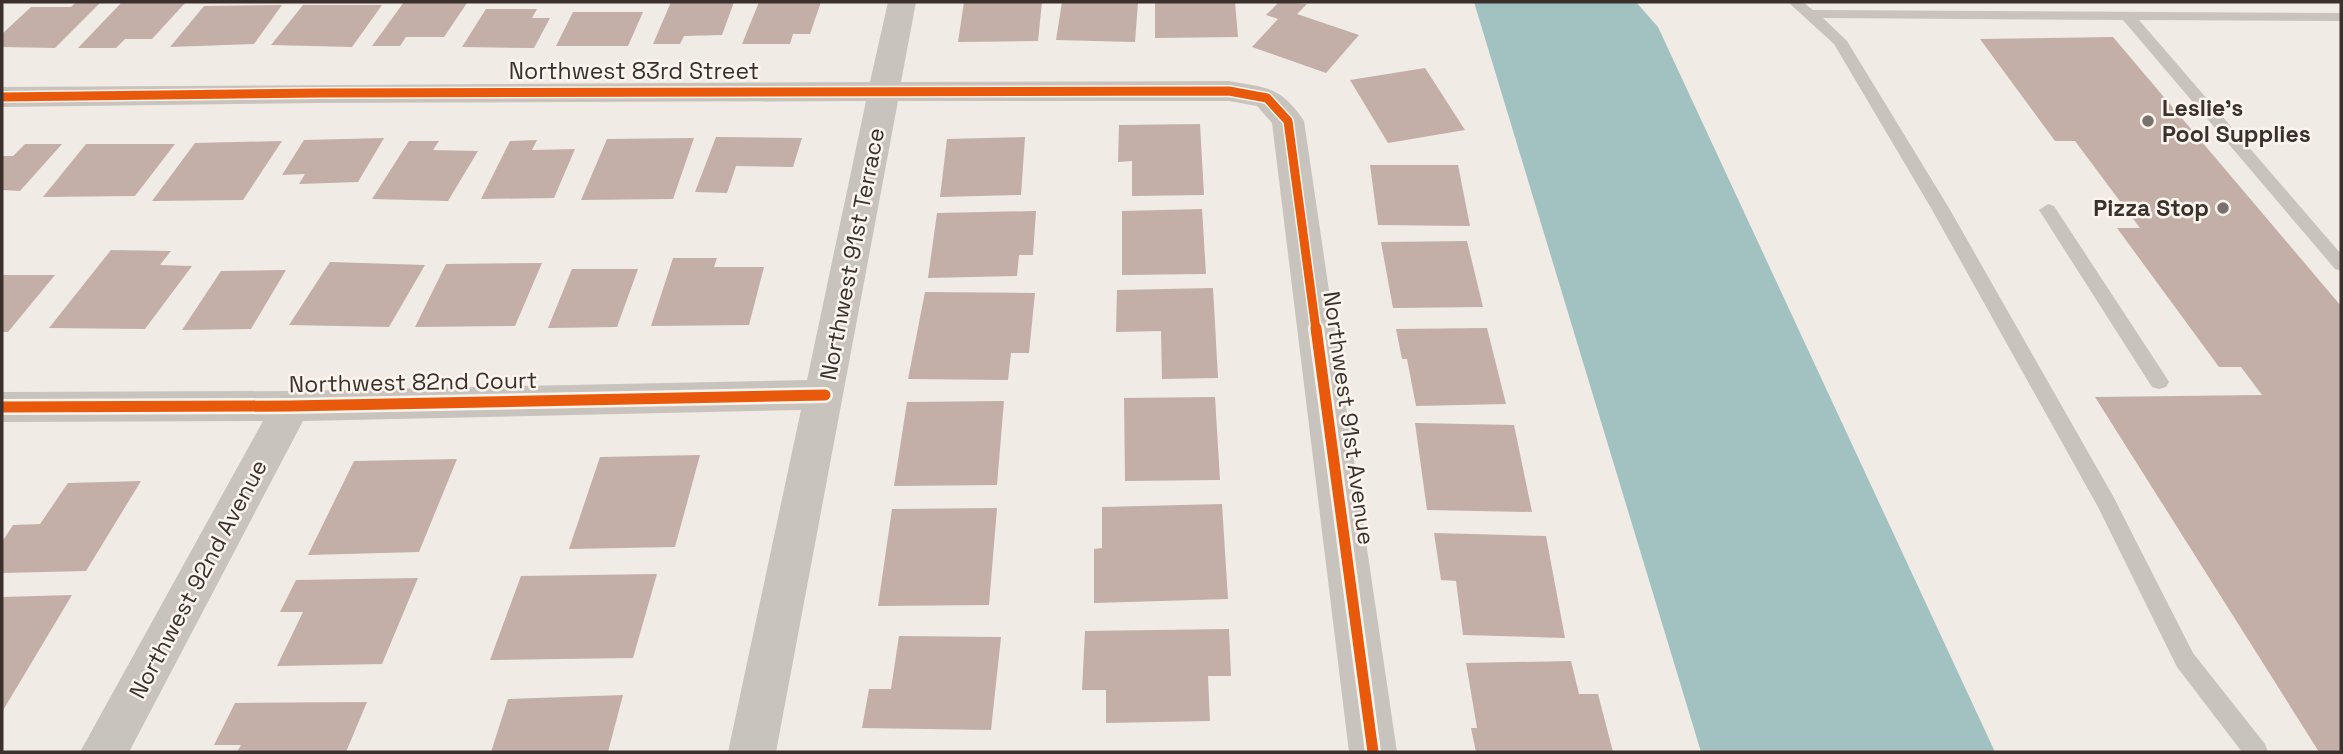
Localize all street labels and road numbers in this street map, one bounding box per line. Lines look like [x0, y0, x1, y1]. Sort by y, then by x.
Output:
street label: Northwest 83rd Street [509, 56, 759, 86]
street label: Northwest 91st Terrace [813, 125, 891, 383]
street label: Northwest 91st Avenue [1316, 289, 1382, 547]
street label: Northwest 82nd Court [289, 365, 537, 399]
street label: Northwest 92nd Avenue [122, 454, 274, 704]

